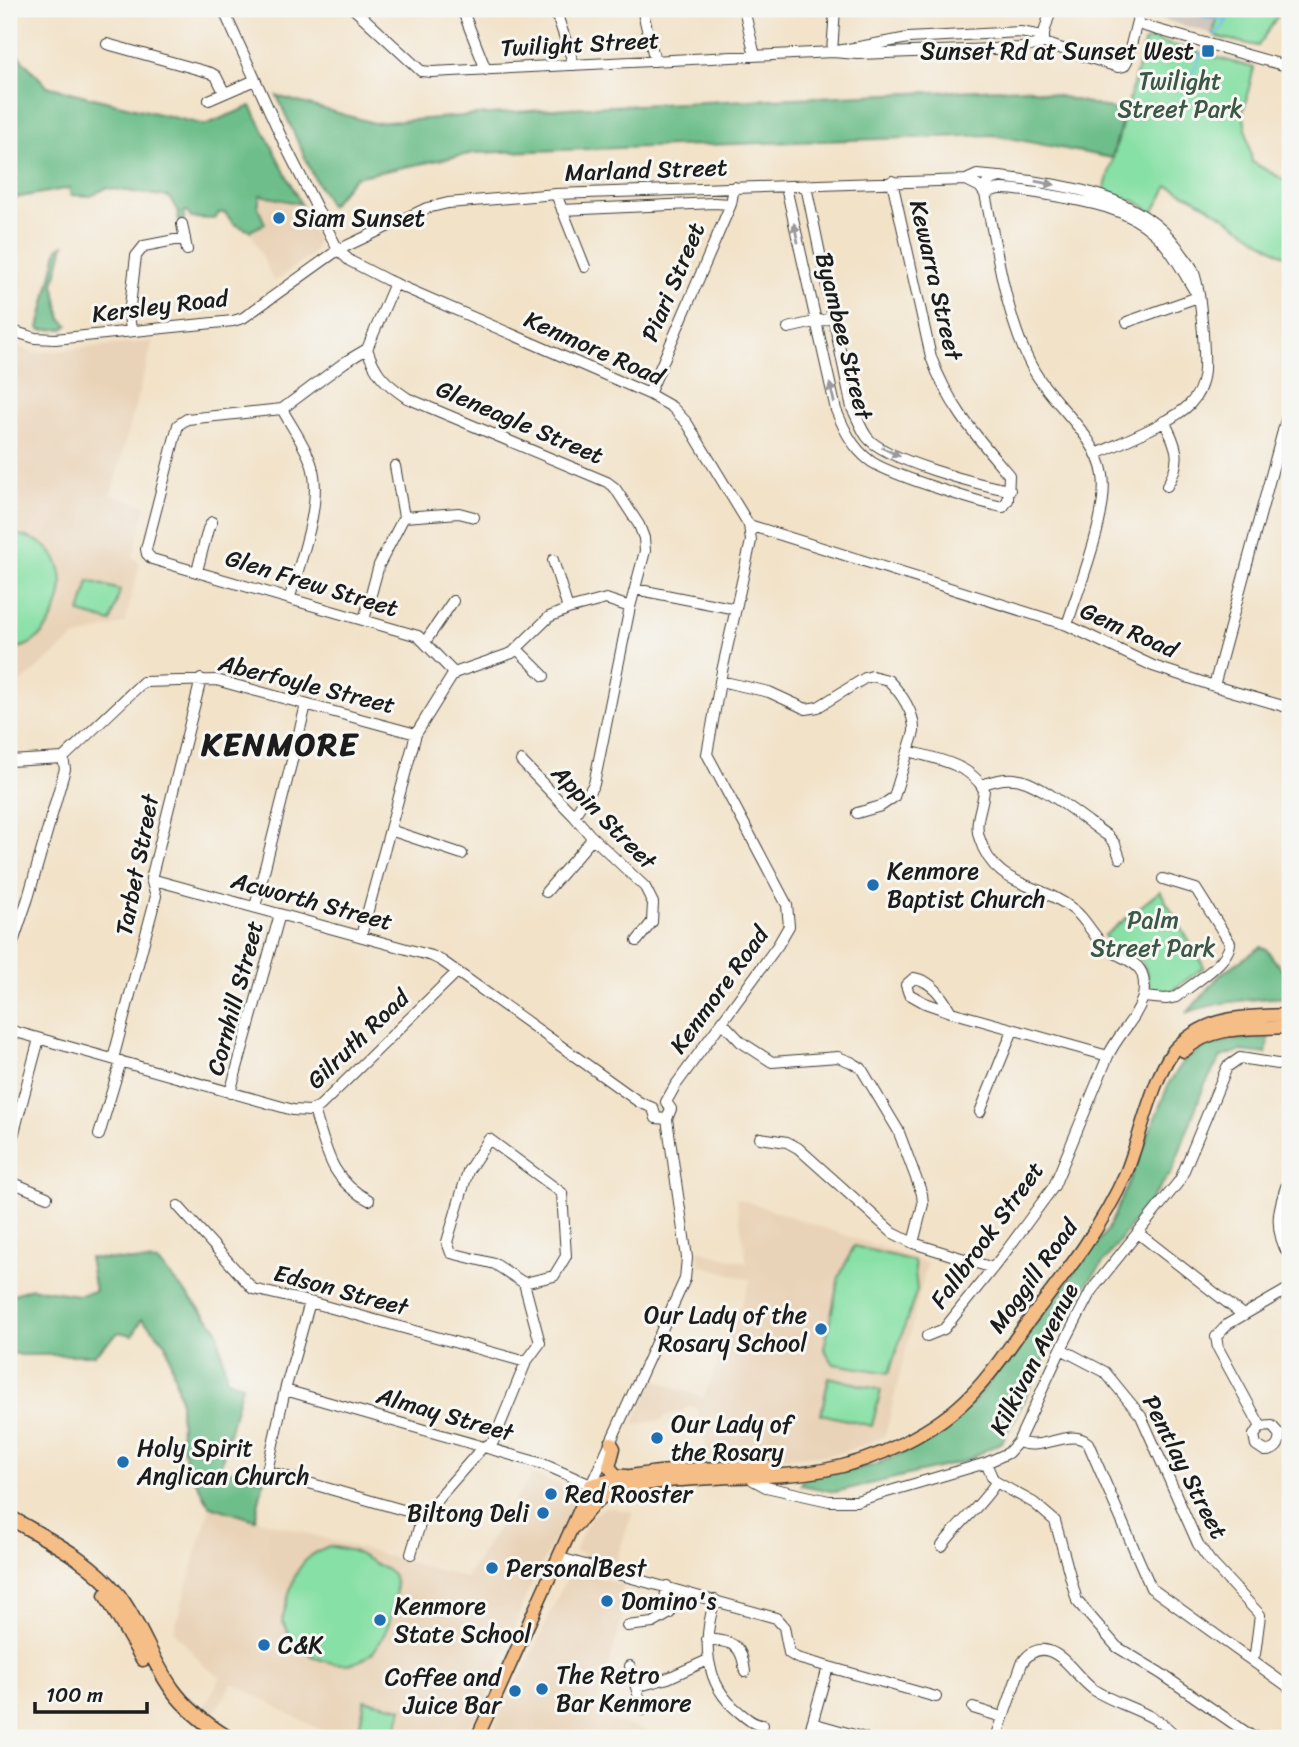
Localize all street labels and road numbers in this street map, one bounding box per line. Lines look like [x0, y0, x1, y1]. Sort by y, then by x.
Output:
street label: Twilight Street [499, 19, 661, 69]
street label: Marland Street [564, 146, 728, 194]
street label: Kewarra Street [897, 196, 975, 366]
street label: Piari Street [629, 216, 717, 348]
street label: Byambee Street [803, 248, 885, 425]
street label: Kersley Road [90, 277, 232, 335]
street label: Kenmore Road [517, 298, 673, 399]
street label: Gleneagle Street [430, 368, 610, 476]
street label: Glen Frew Street [220, 537, 404, 629]
street label: Gem Road [1073, 590, 1186, 671]
street label: Aberfoyle Street [213, 642, 400, 726]
street label: Appin Street [540, 753, 668, 881]
street label: Tarbet Street [103, 789, 172, 939]
street label: Acworth Street [226, 859, 397, 943]
street label: Kenmore Road [658, 915, 781, 1063]
street label: Cornhill Street [194, 916, 276, 1080]
street label: Gilruth Road [296, 978, 421, 1100]
street label: Fallbrook Street [919, 1152, 1055, 1318]
street label: Moggill Road [977, 1208, 1090, 1342]
street label: Edson Street [269, 1252, 414, 1328]
street label: Kilkivan Avenue [977, 1275, 1091, 1443]
street label: Almay Street [371, 1374, 520, 1454]
street label: Pentlay Street [1130, 1387, 1240, 1547]

